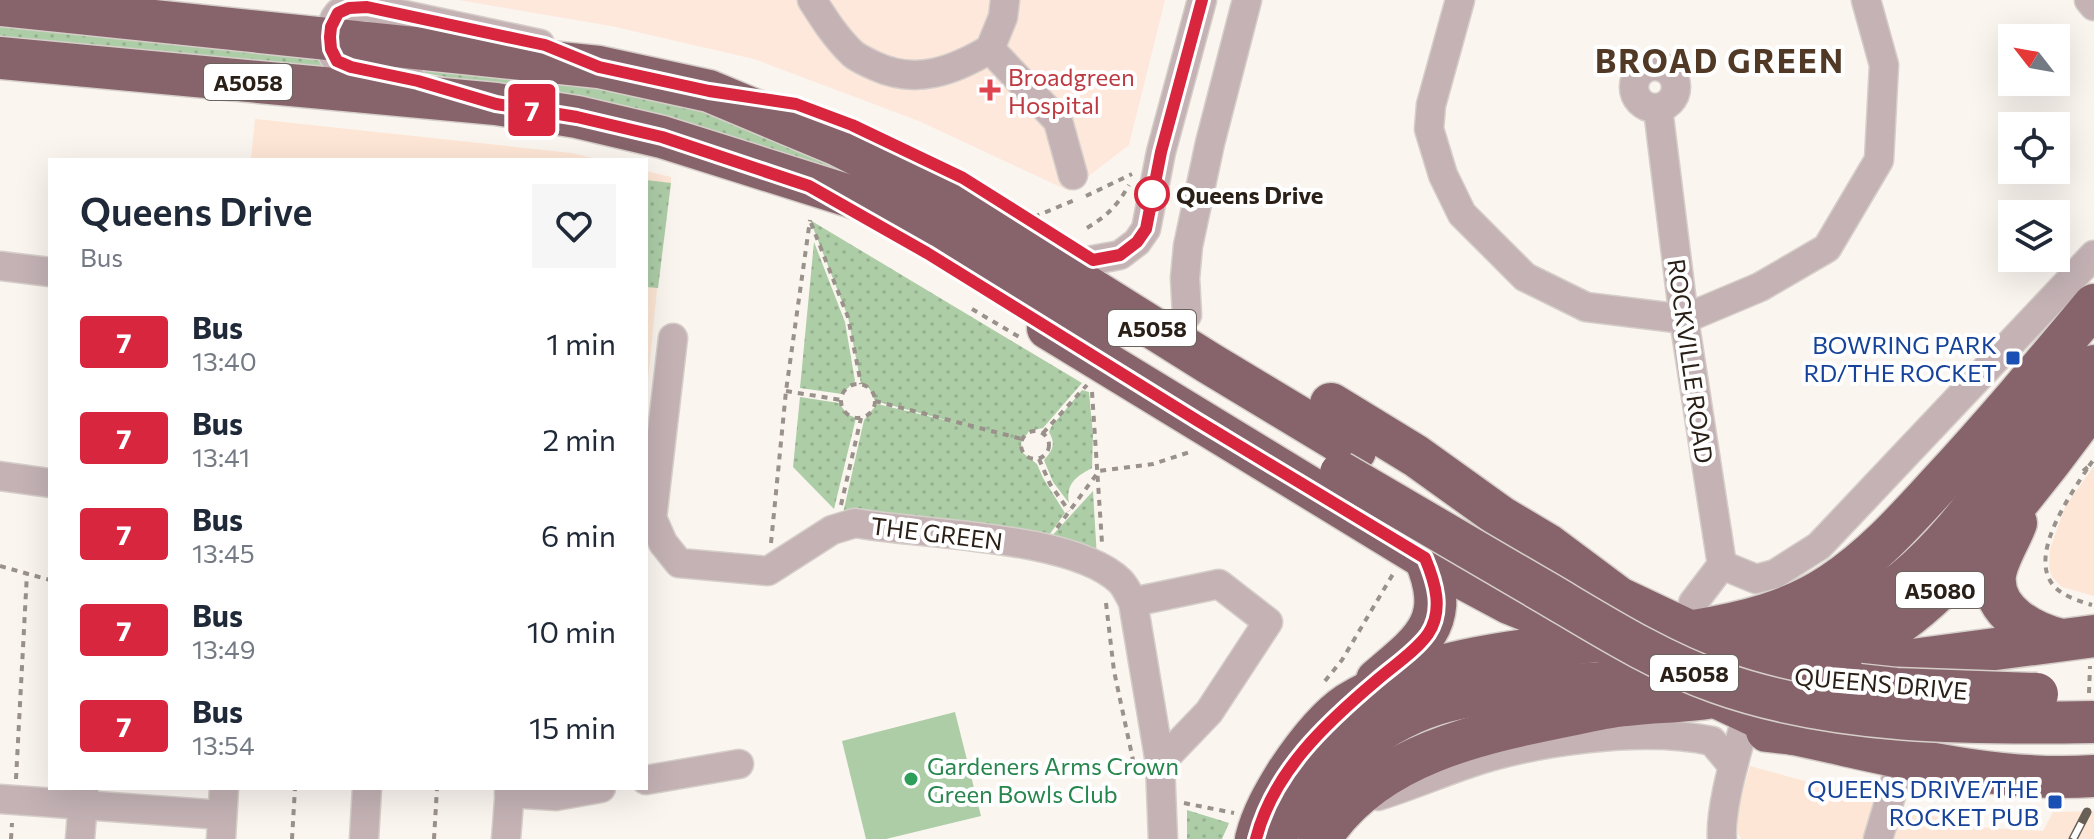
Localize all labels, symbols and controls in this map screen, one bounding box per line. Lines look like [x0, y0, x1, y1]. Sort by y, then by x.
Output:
north arrow [1998, 24, 2070, 96]
map controls [1998, 24, 2070, 272]
district label: BROAD GREEN [1595, 40, 1845, 80]
place label: Broadgreen Hospital [1008, 62, 1135, 119]
road number: A5058 [204, 64, 292, 100]
marker: Broadgreen Hospital [979, 79, 1001, 101]
line badge: 7 [506, 84, 558, 136]
text: 7 [524, 93, 540, 127]
button: locate [1998, 112, 2070, 184]
marker: Queens Drive [1135, 177, 1169, 211]
place label: Queens Drive [1176, 180, 1324, 209]
button: heart [532, 184, 616, 268]
text: Queens Drive [80, 187, 313, 234]
button: layers [1998, 200, 2070, 272]
text: Bus [80, 241, 123, 272]
street label: ROCKVILLE ROAD [1662, 257, 1720, 465]
text: Bus [192, 308, 243, 345]
road number: A5058 [1108, 310, 1196, 346]
text: 1 min [546, 324, 616, 361]
text: 7 [116, 325, 132, 359]
place label: BOWRING PARK RD/THE ROCKET [1804, 330, 1997, 387]
text: 13:40 [192, 345, 257, 376]
marker: BOWRING PARK RD/THE ROCKET [2004, 349, 2022, 367]
text: Bus [192, 404, 243, 441]
text: 2 min [543, 420, 616, 457]
text: 7 [116, 421, 132, 455]
text: 13:41 [192, 441, 250, 472]
text: Bus [192, 500, 243, 537]
street label: THE GREEN [869, 511, 1005, 555]
text: 6 min [541, 516, 616, 553]
text: 7 [116, 517, 132, 551]
text: 13:45 [192, 537, 255, 568]
road number: A5080 [1896, 572, 1984, 608]
text: Bus [192, 596, 243, 633]
text: 10 min [527, 612, 616, 649]
text: 7 [116, 613, 132, 647]
text: 13:49 [192, 633, 255, 664]
road number: A5058 [1650, 655, 1738, 691]
street label: QUEENS DRIVE [1793, 661, 1969, 705]
text: Bus [192, 692, 243, 729]
text: 15 min [529, 708, 616, 745]
text: 7 [116, 709, 132, 743]
text: 13:54 [192, 729, 255, 760]
place label: Gardeners Arms Crown Green Bowls Club [927, 751, 1179, 808]
marker: Gardeners Arms Crown Green Bowls Club [902, 770, 920, 788]
place label: QUEENS DRIVE/THE ROCKET PUB [1807, 774, 2039, 831]
marker: QUEENS DRIVE/THE ROCKET PUB [2046, 793, 2064, 811]

